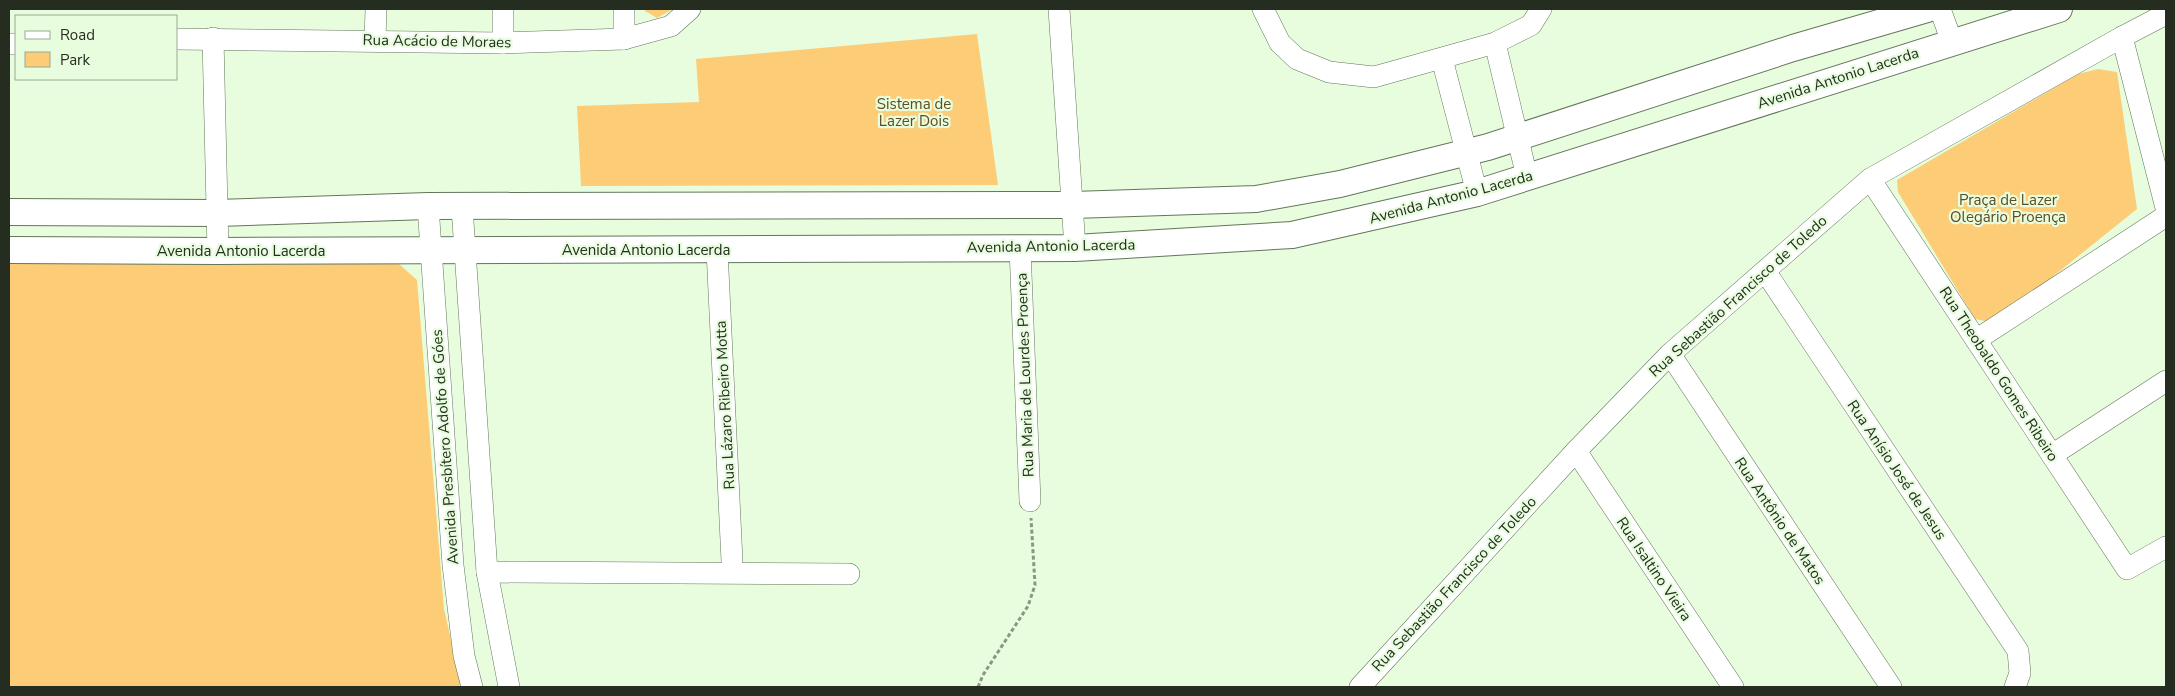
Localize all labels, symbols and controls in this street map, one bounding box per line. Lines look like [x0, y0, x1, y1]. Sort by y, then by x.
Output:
legend [15, 15, 178, 80]
text: Road [60, 25, 95, 45]
street label: Rua Acácio de Moraes [362, 30, 512, 52]
street label: Avenida Antonio Lacerda [1755, 42, 1921, 114]
text: Park [60, 50, 90, 70]
park label: Sistema de Lazer Dois [877, 94, 951, 131]
street label: Avenida Antonio Lacerda [1367, 166, 1535, 228]
park label: Praça de Lazer Olegário Proença [1950, 190, 2066, 227]
street label: Rua Sebastião Francisco de Toledo [1645, 211, 1831, 381]
street label: Avenida Antonio Lacerda [966, 235, 1136, 257]
street label: Avenida Antonio Lacerda [562, 240, 730, 260]
street label: Avenida Antonio Lacerda [157, 241, 325, 261]
street label: Rua Maria de Lourdes Proença [1011, 272, 1039, 478]
street label: Rua Theobaldo Gomes Ribeiro [1935, 283, 2063, 465]
street label: Rua Lázaro Ribeiro Motta [711, 320, 739, 490]
street label: Avenida Presbítero Adolfo de Góes [427, 329, 463, 565]
street label: Rua Anísio José de Jesus [1843, 396, 1951, 544]
street label: Rua Antônio de Matos [1730, 453, 1830, 589]
street label: Rua Sebastião Francisco de Toledo [1367, 492, 1541, 676]
street label: Rua Isaltino Vieira [1612, 513, 1696, 625]

